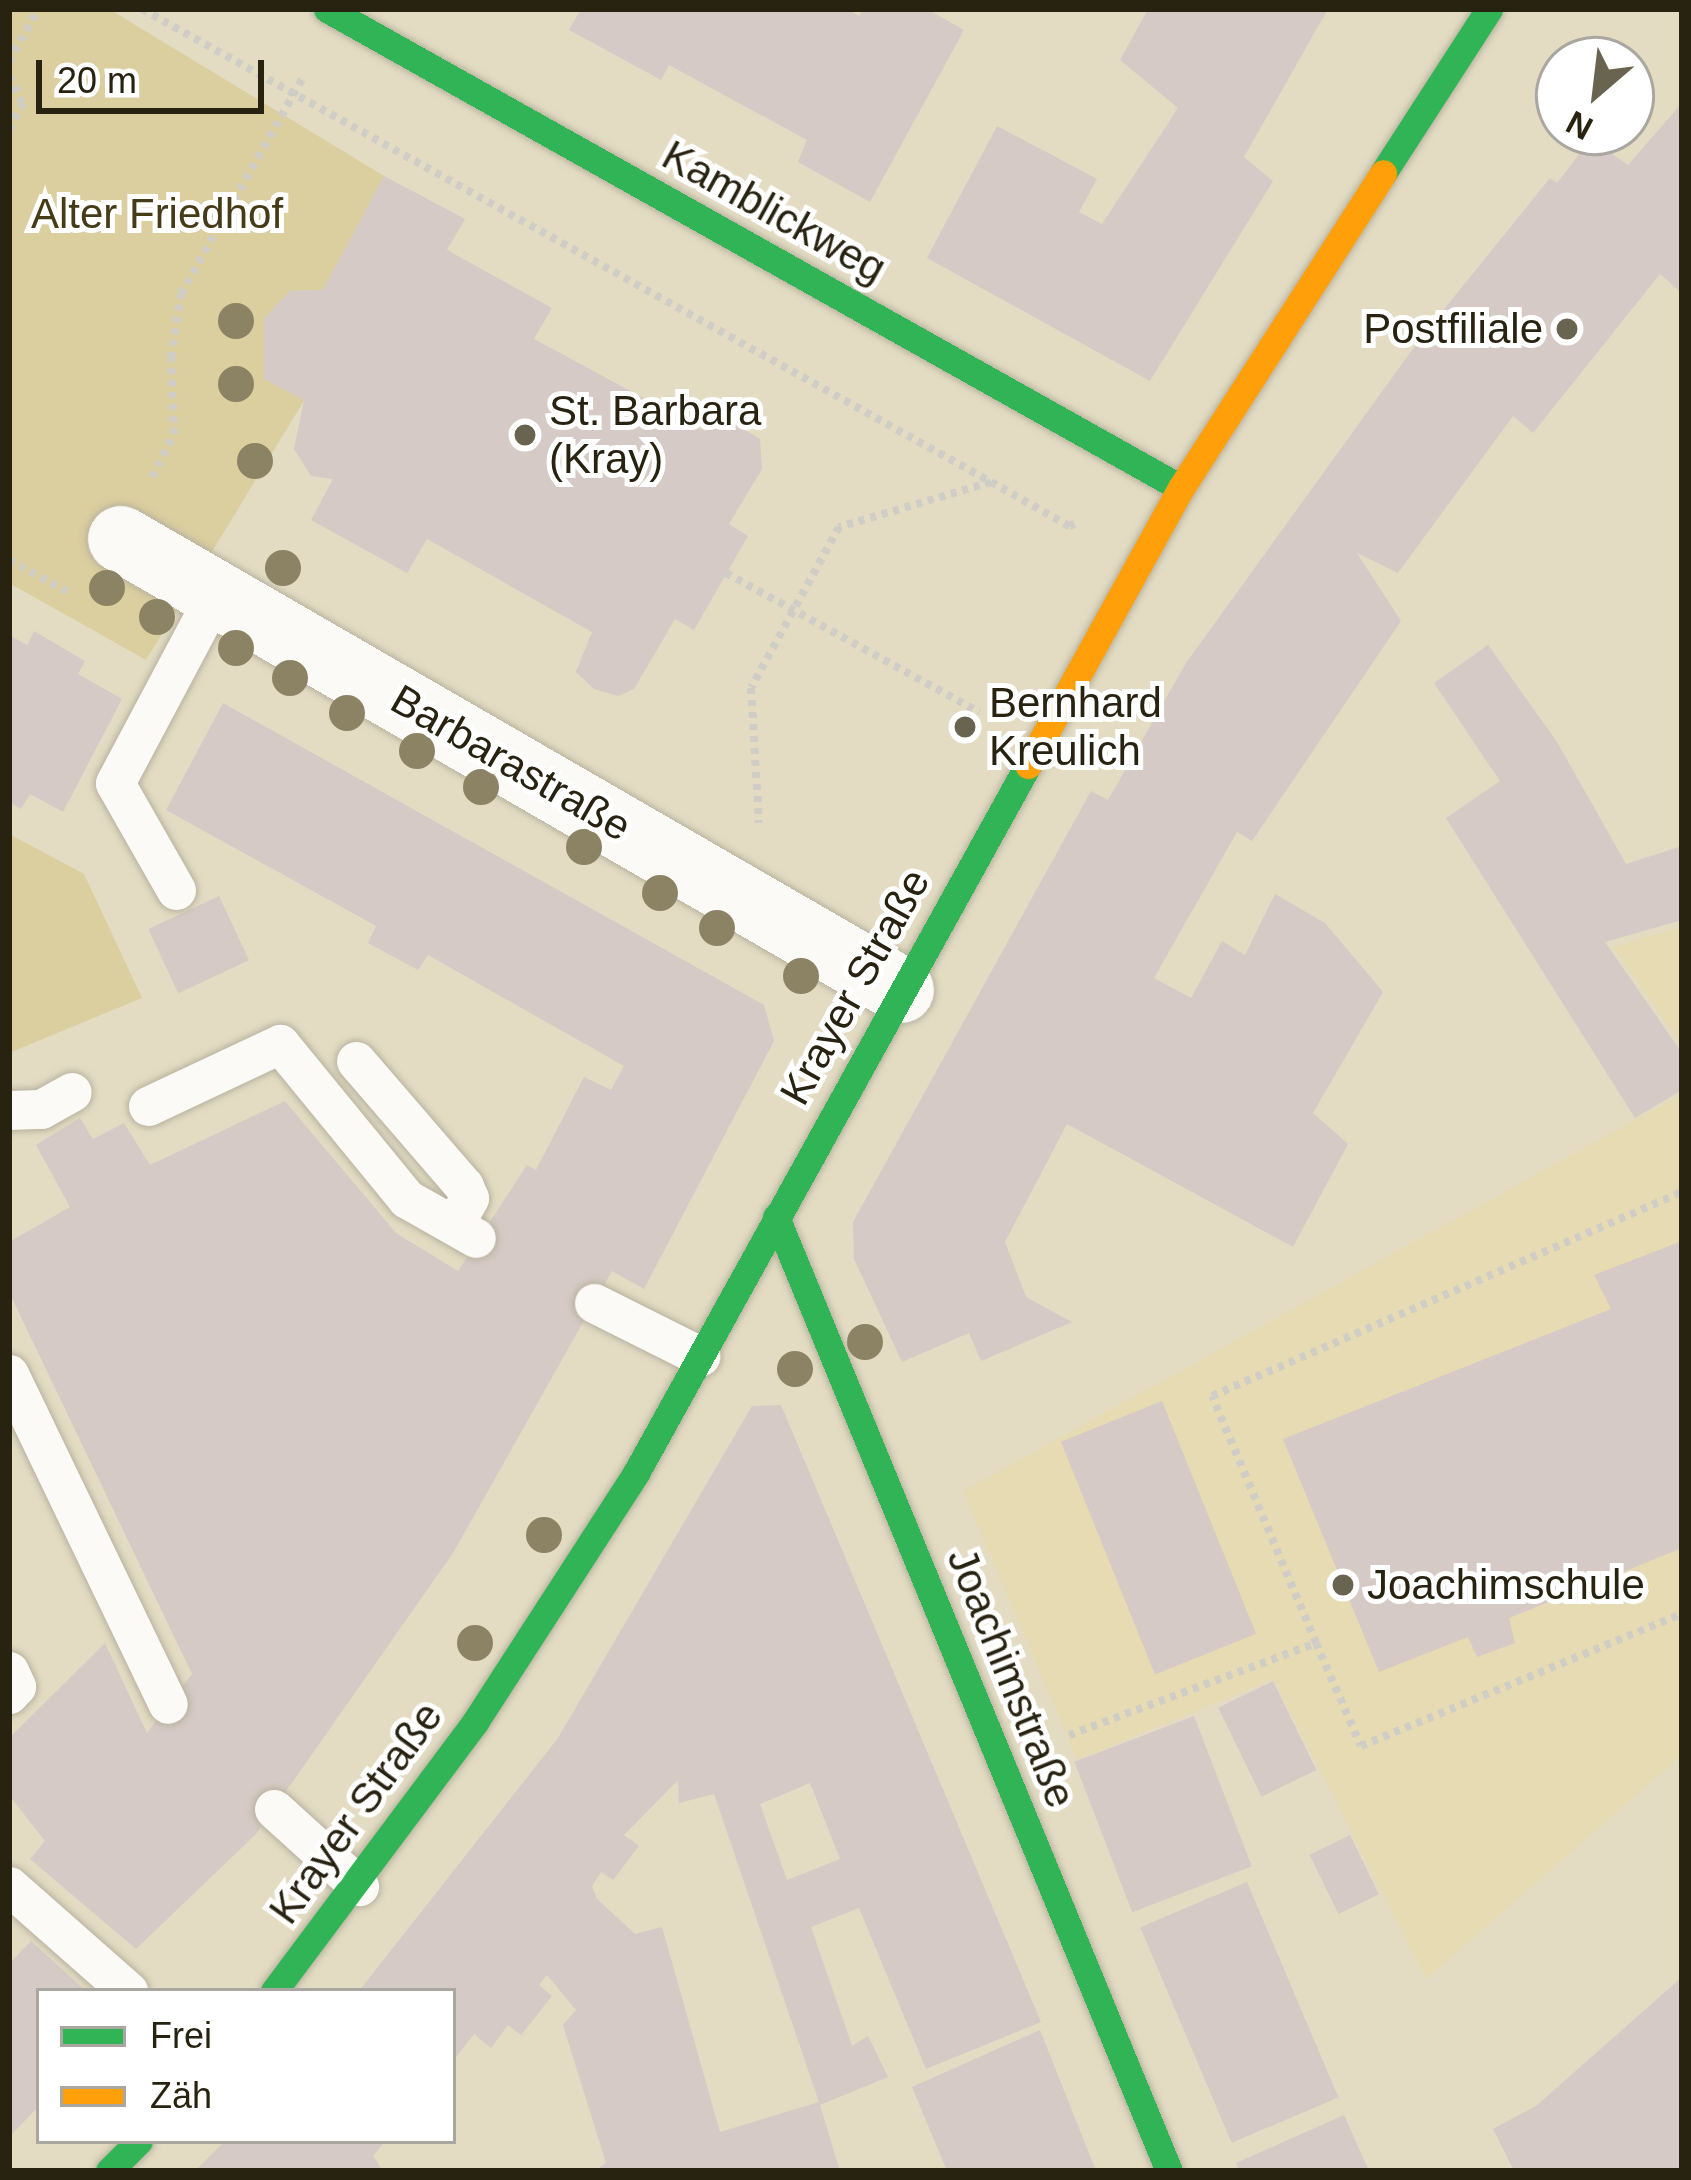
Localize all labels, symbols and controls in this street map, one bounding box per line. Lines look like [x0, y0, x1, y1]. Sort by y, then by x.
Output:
scale bar [42, 36, 270, 110]
north arrow [1535, 36, 1655, 156]
text: 20 m [57, 60, 137, 101]
text: N [1560, 104, 1598, 148]
street label: Kamblickweg [654, 130, 894, 294]
park label: Alter Friedhof [31, 189, 283, 239]
place label: Postfiliale [1363, 304, 1543, 354]
marker: Postfiliale [1554, 316, 1580, 342]
place label: St. Barbara (Kray) [549, 386, 761, 484]
marker: St. Barbara (Kray) [512, 422, 538, 448]
street label: Barbarastraße [382, 674, 640, 852]
place label: Bernhard Kreulich [989, 678, 1162, 777]
marker: Bernhard Kreulich [952, 714, 978, 740]
street label: Krayer Straße [770, 860, 940, 1114]
street label: Joachimstraße [936, 1541, 1086, 1815]
place label: Joachimschule [1367, 1560, 1645, 1610]
marker: Joachimschule [1330, 1572, 1356, 1598]
street label: Krayer Straße [259, 1692, 453, 1934]
legend [36, 1988, 456, 2144]
text: Frei [150, 2015, 212, 2056]
text: Zäh [150, 2075, 212, 2116]

